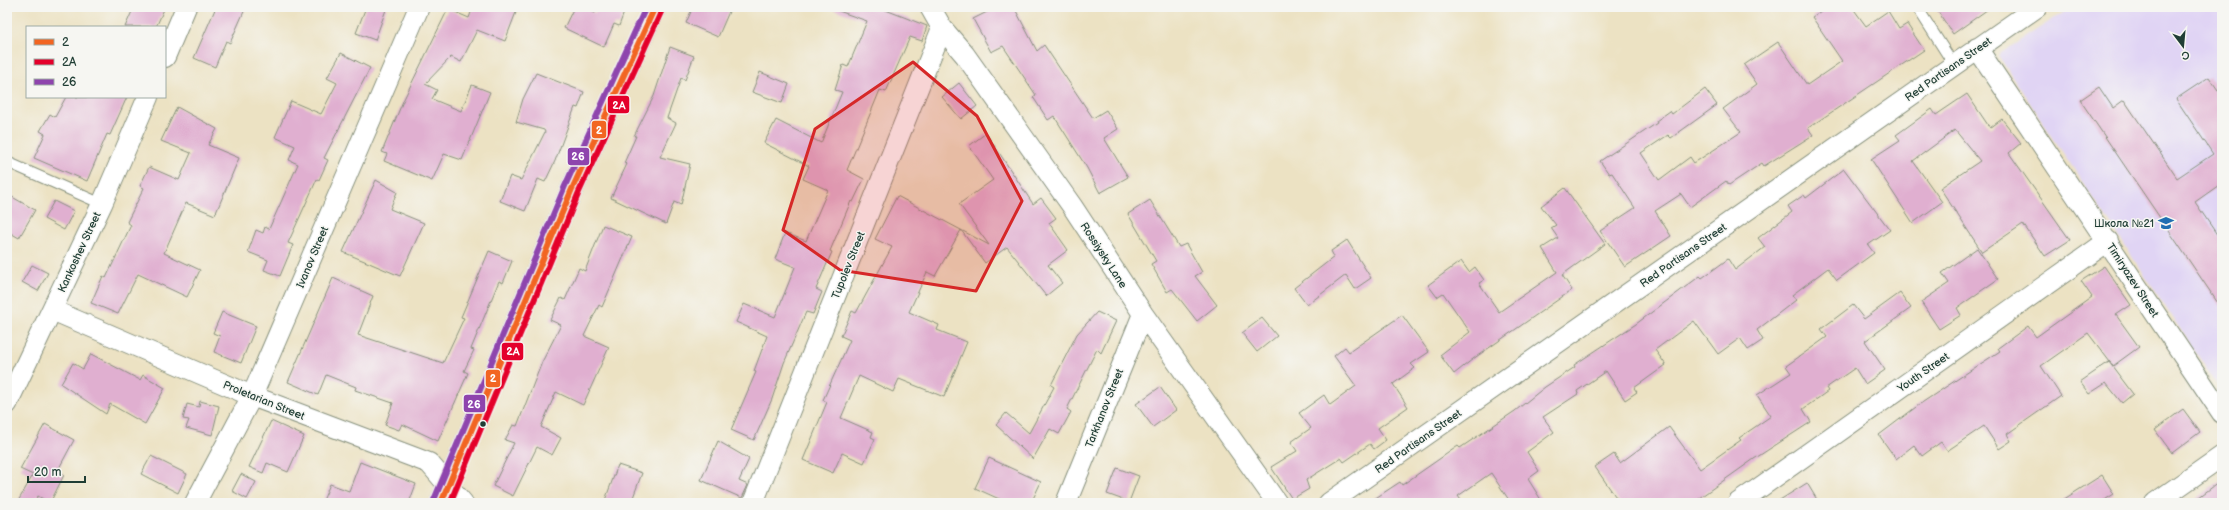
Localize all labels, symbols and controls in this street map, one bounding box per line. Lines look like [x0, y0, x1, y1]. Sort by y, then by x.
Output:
legend [26, 26, 166, 98]
north arrow [2163, 26, 2203, 66]
street label: Red Partisans Street [1903, 34, 1995, 104]
text: 2 [62, 35, 69, 50]
text: С [2180, 48, 2191, 63]
text: 2А [62, 55, 77, 70]
text: 26 [62, 75, 76, 90]
line badge: 2А [607, 95, 630, 114]
text: 2А [612, 99, 626, 112]
line badge: 2 [591, 120, 607, 139]
text: 2 [596, 124, 603, 137]
line badge: 26 [567, 147, 590, 166]
text: 26 [571, 150, 585, 163]
street label: Kankoshev Street [55, 209, 104, 294]
school or university icon: Школа №21 [2157, 214, 2175, 232]
place label: Школа №21 [2094, 217, 2154, 230]
street label: Rossiysky Lane [1078, 220, 1130, 291]
street label: Red Partisans Street [1638, 220, 1730, 290]
street label: Ivanov Street [294, 224, 331, 290]
street label: Tupolev Street [829, 229, 868, 301]
street label: Timiryazev Street [2104, 241, 2162, 320]
line badge: 2А [501, 342, 524, 361]
text: 2А [506, 345, 520, 358]
street label: Youth Street [1894, 349, 1952, 396]
street label: Tarkhanov Street [1083, 366, 1126, 450]
line badge: 2 [485, 369, 501, 388]
text: 2 [490, 372, 497, 385]
street label: Proletarian Street [221, 378, 307, 423]
line badge: 26 [463, 394, 486, 413]
text: 26 [467, 398, 481, 411]
street label: Red Partisans Street [1373, 406, 1465, 476]
unlabelled marker [478, 419, 488, 429]
scale bar [28, 458, 85, 484]
text: 20 m [34, 465, 61, 480]

